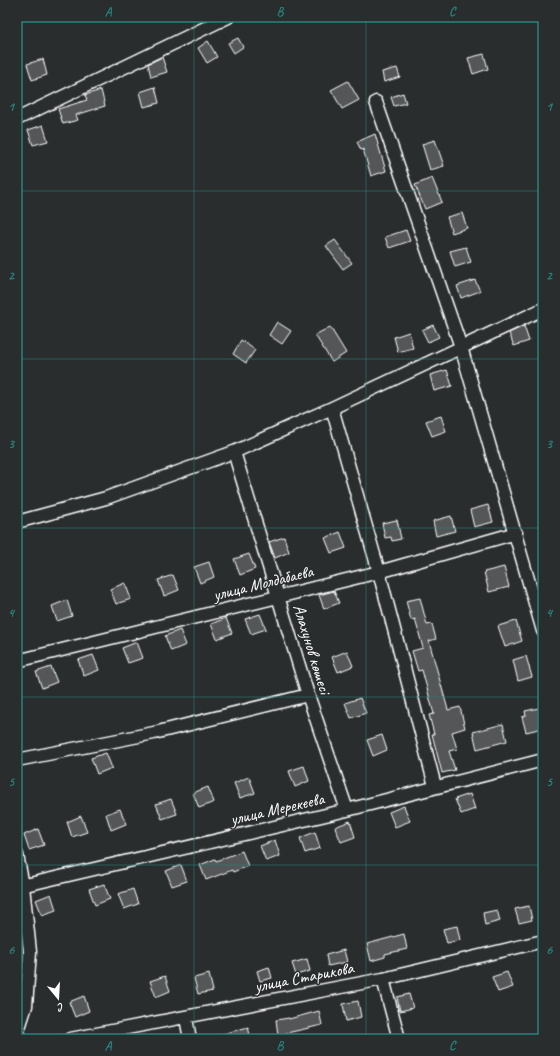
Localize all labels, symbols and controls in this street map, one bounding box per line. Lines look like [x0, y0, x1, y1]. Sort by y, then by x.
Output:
text: A [105, 4, 113, 20]
text: B [277, 4, 285, 20]
text: C [449, 4, 457, 20]
text: 1 [8, 99, 16, 115]
text: 1 [546, 99, 554, 115]
text: 2 [8, 268, 15, 284]
text: 2 [546, 268, 553, 284]
text: 3 [8, 436, 15, 452]
text: 3 [546, 436, 553, 452]
street label: улица Молдабаева [210, 560, 316, 606]
street label: Алахунов көшесі [288, 602, 336, 698]
text: 4 [8, 605, 16, 621]
text: 4 [546, 605, 554, 621]
text: 5 [8, 774, 15, 790]
text: 5 [546, 774, 553, 790]
street label: улица Мерекеева [227, 788, 327, 830]
text: 6 [8, 942, 15, 958]
text: 6 [546, 942, 553, 958]
street label: улица Старикова [252, 957, 357, 997]
north arrow [38, 978, 78, 1018]
text: С [55, 1000, 66, 1015]
text: A [105, 1038, 113, 1054]
text: B [277, 1038, 285, 1054]
text: C [449, 1038, 457, 1054]

